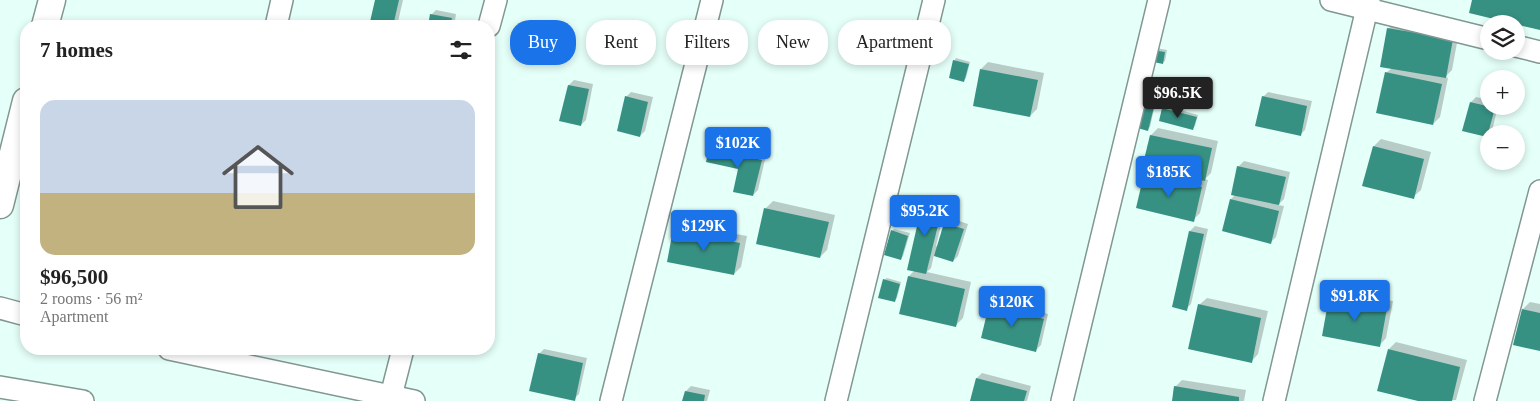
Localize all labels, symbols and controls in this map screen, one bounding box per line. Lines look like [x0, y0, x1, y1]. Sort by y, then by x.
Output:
map controls [1480, 15, 1525, 170]
button: layers [1480, 15, 1525, 60]
chip: Buy [510, 20, 576, 65]
chip: Rent [586, 20, 656, 65]
chip: Filters [666, 20, 748, 65]
chip: New [758, 20, 828, 65]
chip: Apartment [838, 20, 951, 65]
icon: filters [447, 36, 475, 64]
text: 7 homes [40, 38, 113, 62]
button: + [1480, 70, 1525, 115]
pin: $96.5K [1137, 76, 1219, 119]
text: $96.5K [1154, 84, 1202, 101]
button: − [1480, 125, 1525, 170]
pin: $102K [703, 126, 773, 169]
icon: home [213, 132, 303, 222]
text: $102K [716, 134, 760, 151]
pin: $185K [1134, 156, 1204, 198]
text: $185K [1147, 163, 1191, 180]
pin: $95.2K [884, 194, 966, 237]
text: $95.2K [901, 202, 949, 219]
pin: $129K [669, 210, 739, 252]
text: $129K [682, 217, 726, 234]
text: $96,500 [40, 265, 108, 289]
pin: $91.8K [1314, 280, 1396, 322]
pin: $120K [977, 286, 1047, 328]
text: $91.8K [1331, 287, 1379, 304]
text: 2 rooms · 56 m² [40, 290, 143, 307]
text: $120K [990, 293, 1034, 310]
text: Apartment [40, 308, 108, 325]

